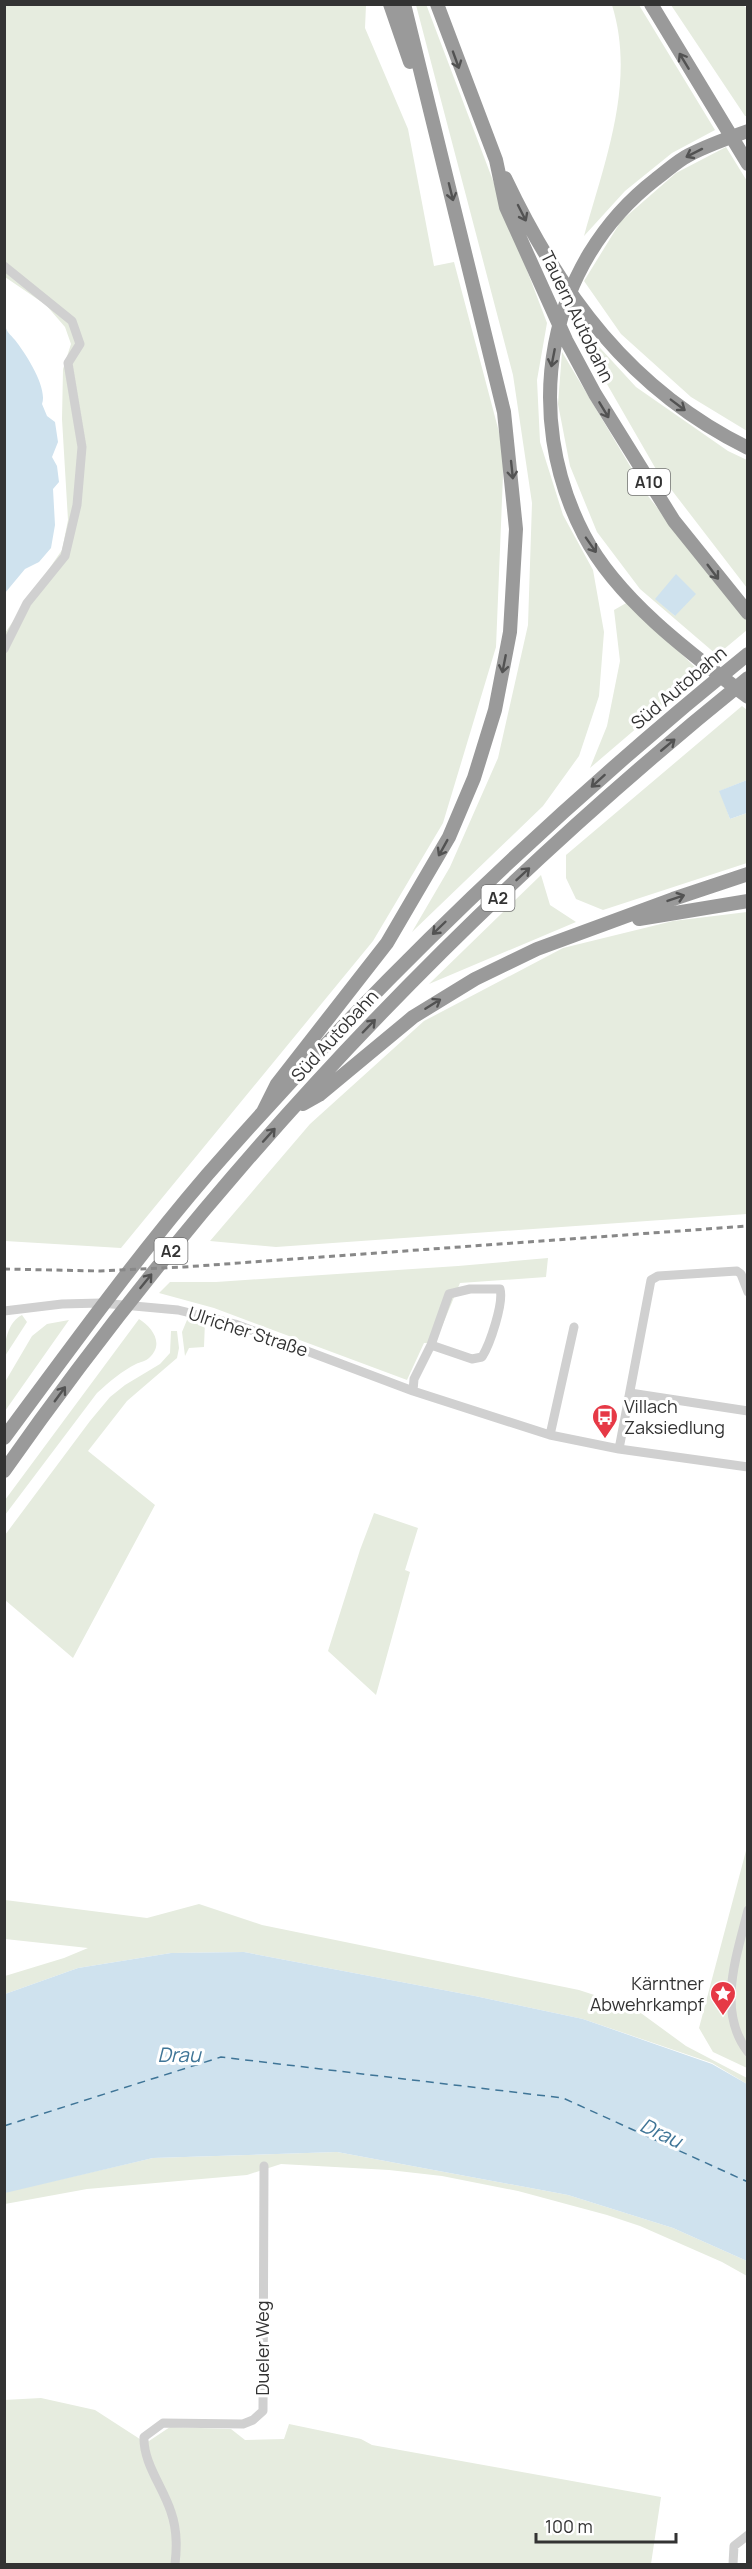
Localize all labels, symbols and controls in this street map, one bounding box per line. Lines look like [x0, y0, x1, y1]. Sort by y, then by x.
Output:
one-way arrow [452, 50, 463, 69]
one-way arrow [678, 53, 690, 70]
one-way arrow [685, 148, 703, 159]
one-way arrow [445, 182, 457, 201]
one-way arrow [516, 204, 528, 222]
street label: Tauern Autobahn [536, 247, 620, 386]
one-way arrow [547, 348, 558, 367]
one-way arrow [669, 399, 685, 411]
one-way arrow [598, 401, 610, 418]
one-way arrow [507, 459, 518, 479]
road number: A10 [628, 469, 670, 495]
one-way arrow [585, 536, 597, 553]
one-way arrow [706, 563, 719, 579]
street label: Süd Autobahn [626, 640, 731, 734]
one-way arrow [498, 653, 509, 673]
one-way arrow [660, 738, 676, 751]
one-way arrow [590, 774, 605, 788]
one-way arrow [437, 839, 449, 856]
one-way arrow [515, 867, 530, 881]
road number: A2 [482, 885, 514, 911]
one-way arrow [666, 891, 684, 902]
one-way arrow [432, 921, 447, 935]
street label: Süd Autobahn [285, 984, 383, 1087]
one-way arrow [425, 998, 442, 1011]
one-way arrow [362, 1019, 376, 1034]
one-way arrow [262, 1127, 276, 1142]
road number: A2 [154, 1238, 188, 1264]
one-way arrow [140, 1273, 153, 1289]
street label: Ulricher Straße [185, 1300, 311, 1362]
one-way arrow [53, 1386, 66, 1402]
place label: Villach Zaksiedlung [624, 1394, 725, 1439]
bus stop icon: Villach Zaksiedlung [590, 1402, 620, 1440]
place label: Kärntner Abwehrkampf [590, 1971, 705, 2016]
place icon: Kärntner Abwehrkampf [708, 1979, 738, 2017]
water label: Drau [157, 2041, 203, 2068]
water label: Drau [636, 2111, 688, 2155]
street label: Dueler Weg [250, 2300, 274, 2396]
scale bar [536, 2506, 676, 2544]
text: 100 m [545, 2514, 593, 2538]

